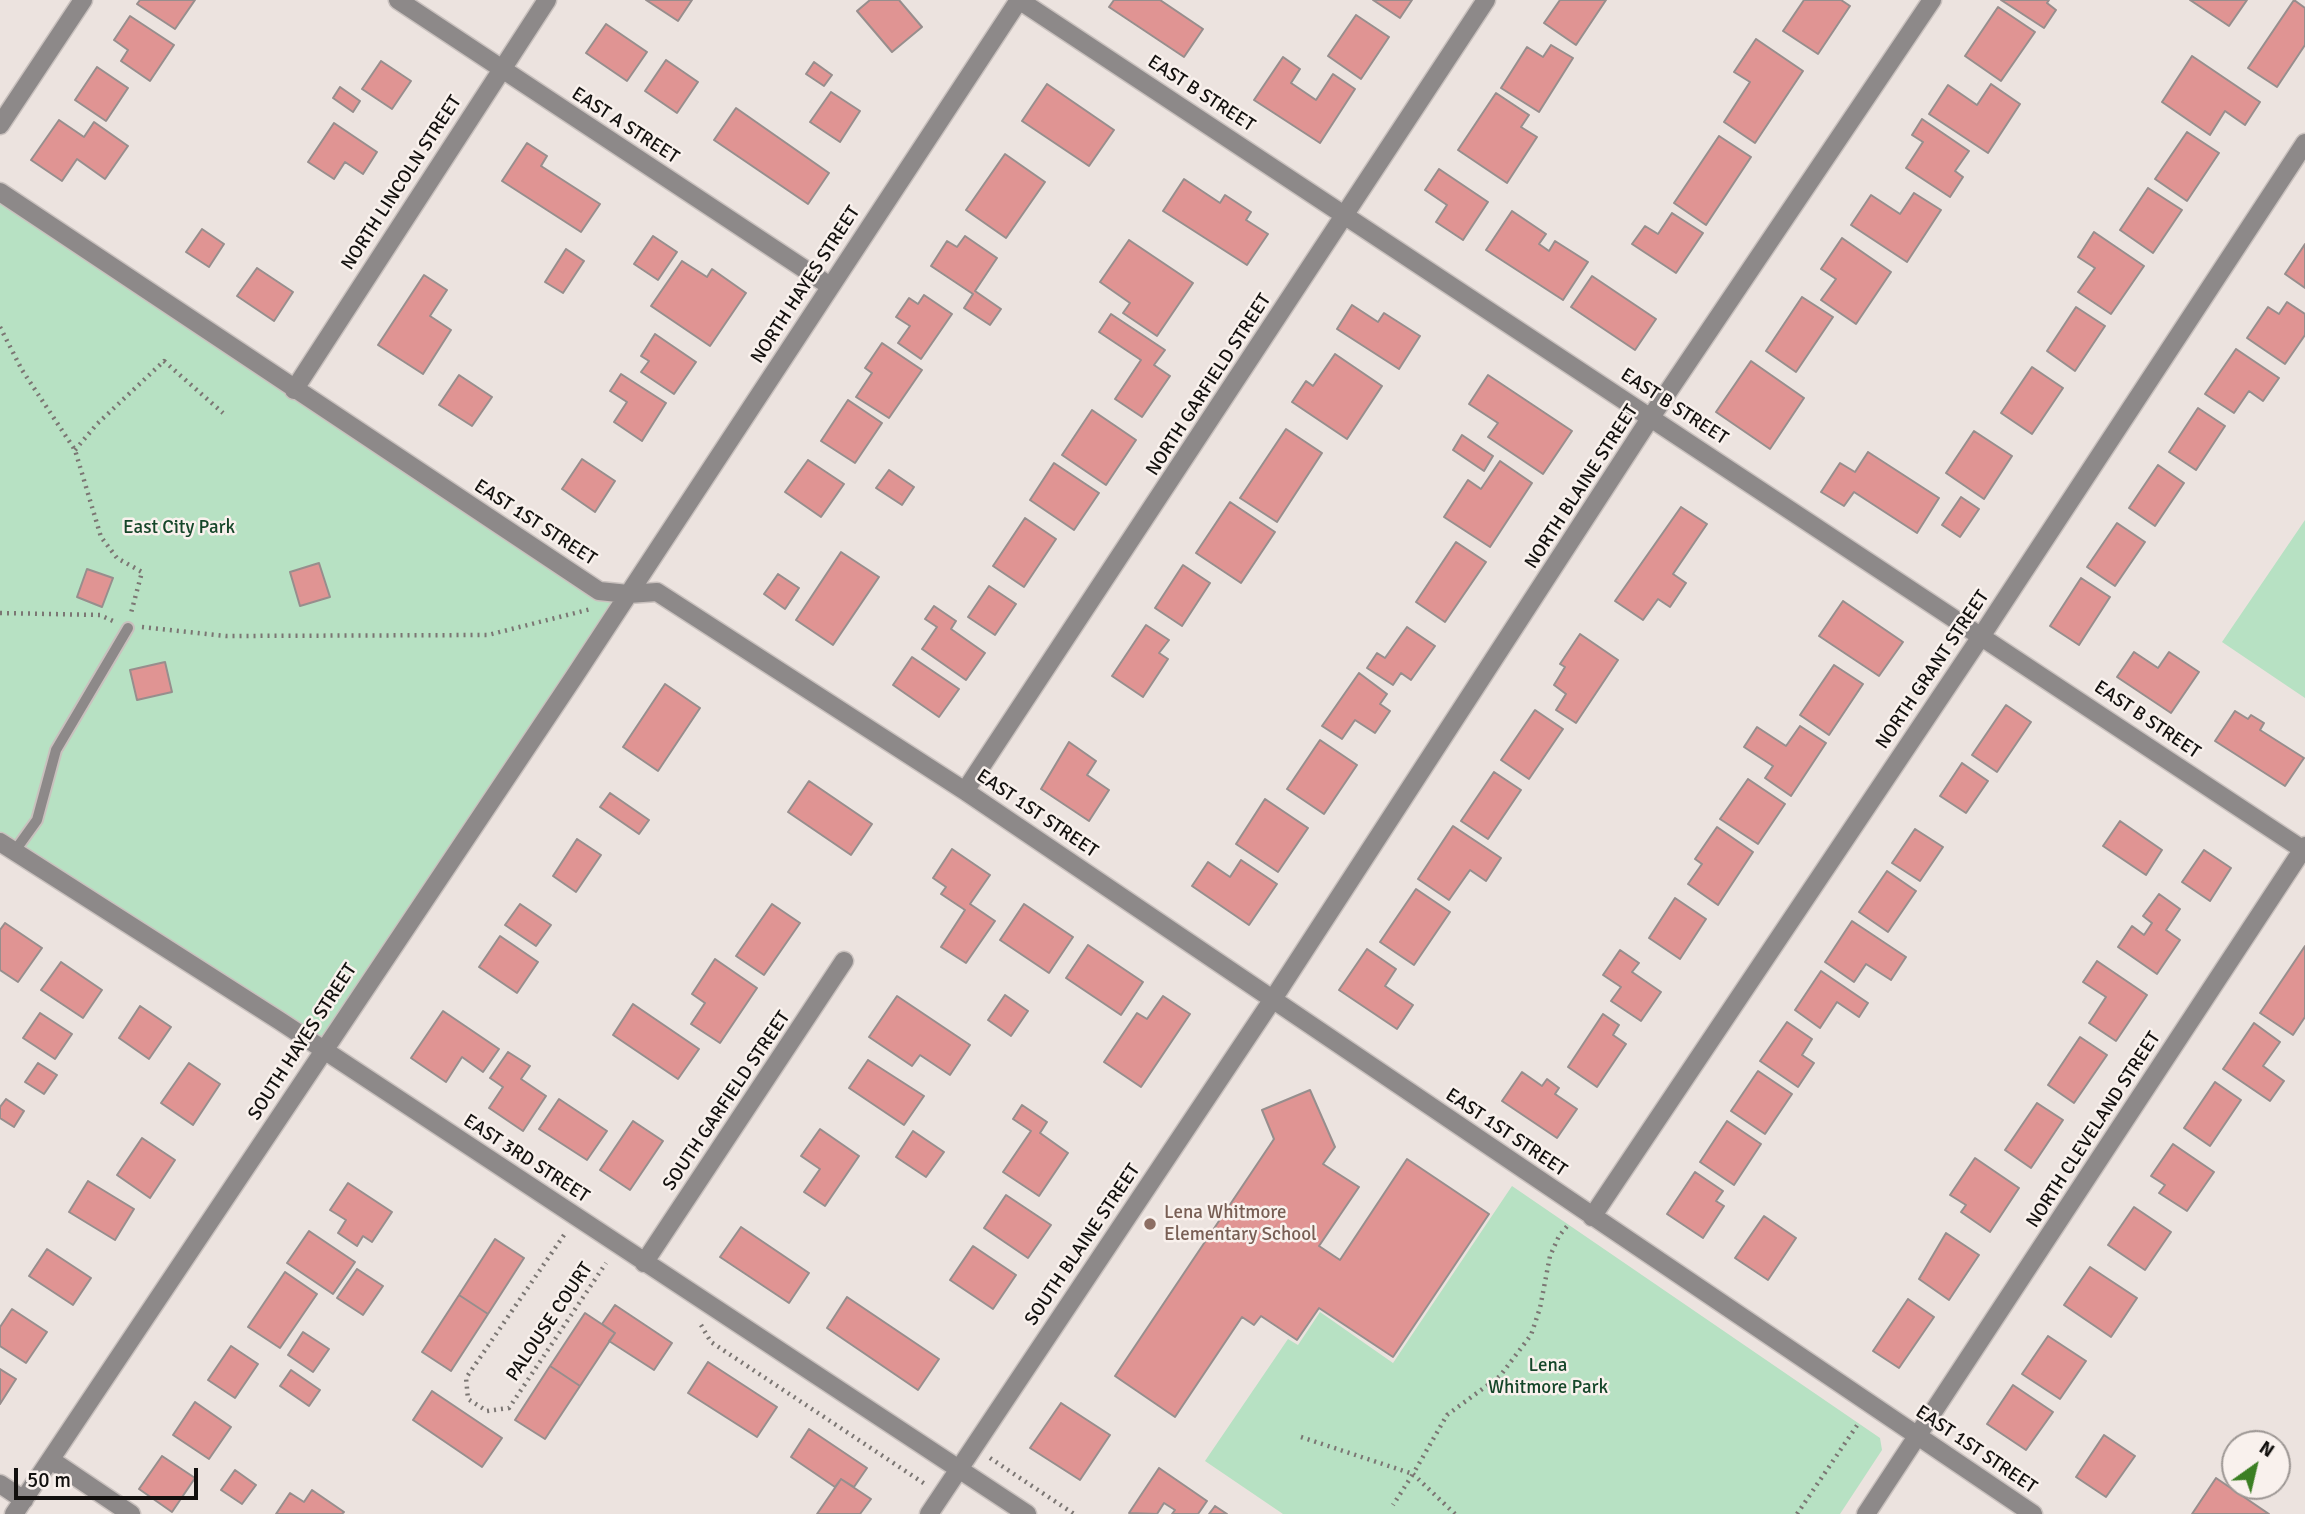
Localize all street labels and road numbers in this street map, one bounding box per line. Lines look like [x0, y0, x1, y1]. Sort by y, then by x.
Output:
street label: EAST B STREET [1143, 51, 1259, 137]
street label: EAST A STREET [567, 83, 683, 169]
street label: NORTH LINCOLN STREET [337, 91, 467, 275]
street label: NORTH HAYES STREET [747, 202, 865, 368]
street label: NORTH GARFIELD STREET [1142, 290, 1276, 480]
street label: EAST B STREET [1616, 364, 1732, 450]
street label: NORTH BLAINE STREET [1520, 401, 1644, 573]
street label: EAST 1ST STREET [469, 475, 601, 571]
street label: NORTH GRANT STREET [1871, 586, 1995, 754]
street label: EAST B STREET [2090, 676, 2204, 764]
street label: EAST 1ST STREET [972, 765, 1102, 863]
street label: SOUTH HAYES STREET [244, 959, 362, 1125]
street label: SOUTH GARFIELD STREET [658, 1007, 796, 1195]
street label: NORTH CLEVELAND STREET [2022, 1028, 2166, 1232]
street label: EAST 1ST STREET [1441, 1084, 1571, 1182]
street label: EAST 3RD STREET [459, 1110, 593, 1208]
street label: SOUTH BLAINE STREET [1020, 1160, 1146, 1330]
street label: PALOUSE COURT [502, 1258, 598, 1386]
street label: EAST 1ST STREET [1911, 1401, 2041, 1499]

